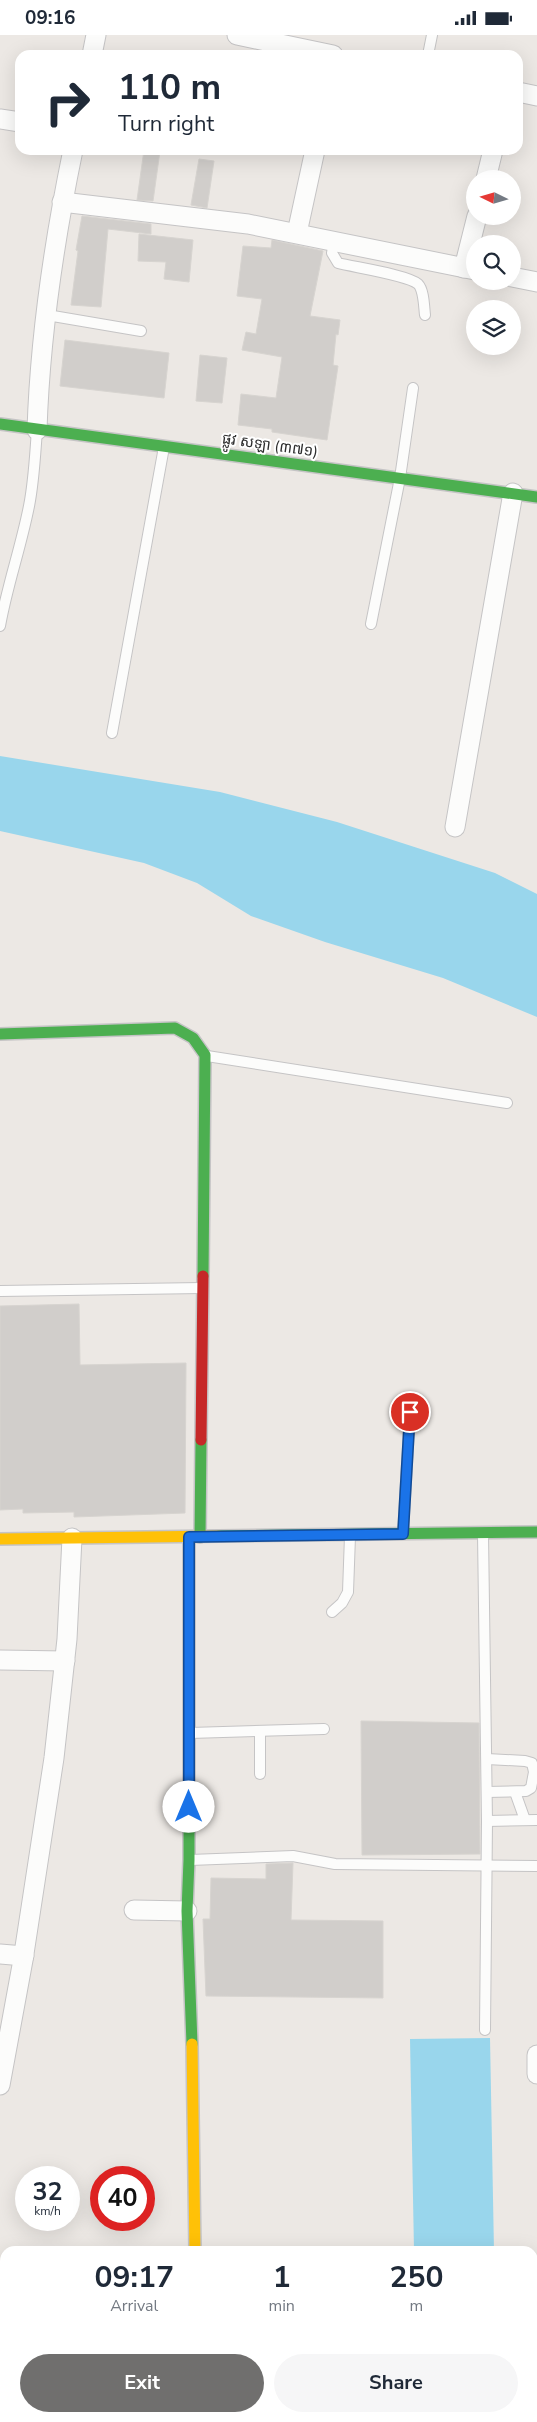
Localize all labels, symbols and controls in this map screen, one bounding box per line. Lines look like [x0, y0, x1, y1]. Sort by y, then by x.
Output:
text: 09:16 [25, 5, 75, 31]
text: 110 m [118, 64, 221, 111]
icon: right [35, 70, 100, 135]
text: Turn right [118, 109, 214, 139]
north arrow [466, 170, 521, 225]
map controls [466, 170, 521, 355]
button: search [466, 235, 521, 290]
button: layers [466, 300, 521, 355]
street label: ផ្លូវ សឡា (៣៧១) [220, 428, 319, 465]
pin [389, 1391, 431, 1433]
icon: arrive [396, 1398, 424, 1426]
position arrow [162, 1780, 214, 1832]
speed limit sign: 40 [90, 2166, 155, 2231]
text: 32 [32, 2175, 63, 2209]
text: km/h [34, 2203, 61, 2219]
text: 09:17 [95, 2257, 174, 2298]
text: 1 [273, 2257, 291, 2298]
text: 250 [389, 2257, 443, 2298]
text: Arrival [110, 2295, 158, 2317]
text: min [268, 2295, 295, 2317]
text: m [410, 2295, 423, 2317]
button: Exit [20, 2354, 264, 2412]
button: Share [274, 2354, 518, 2412]

